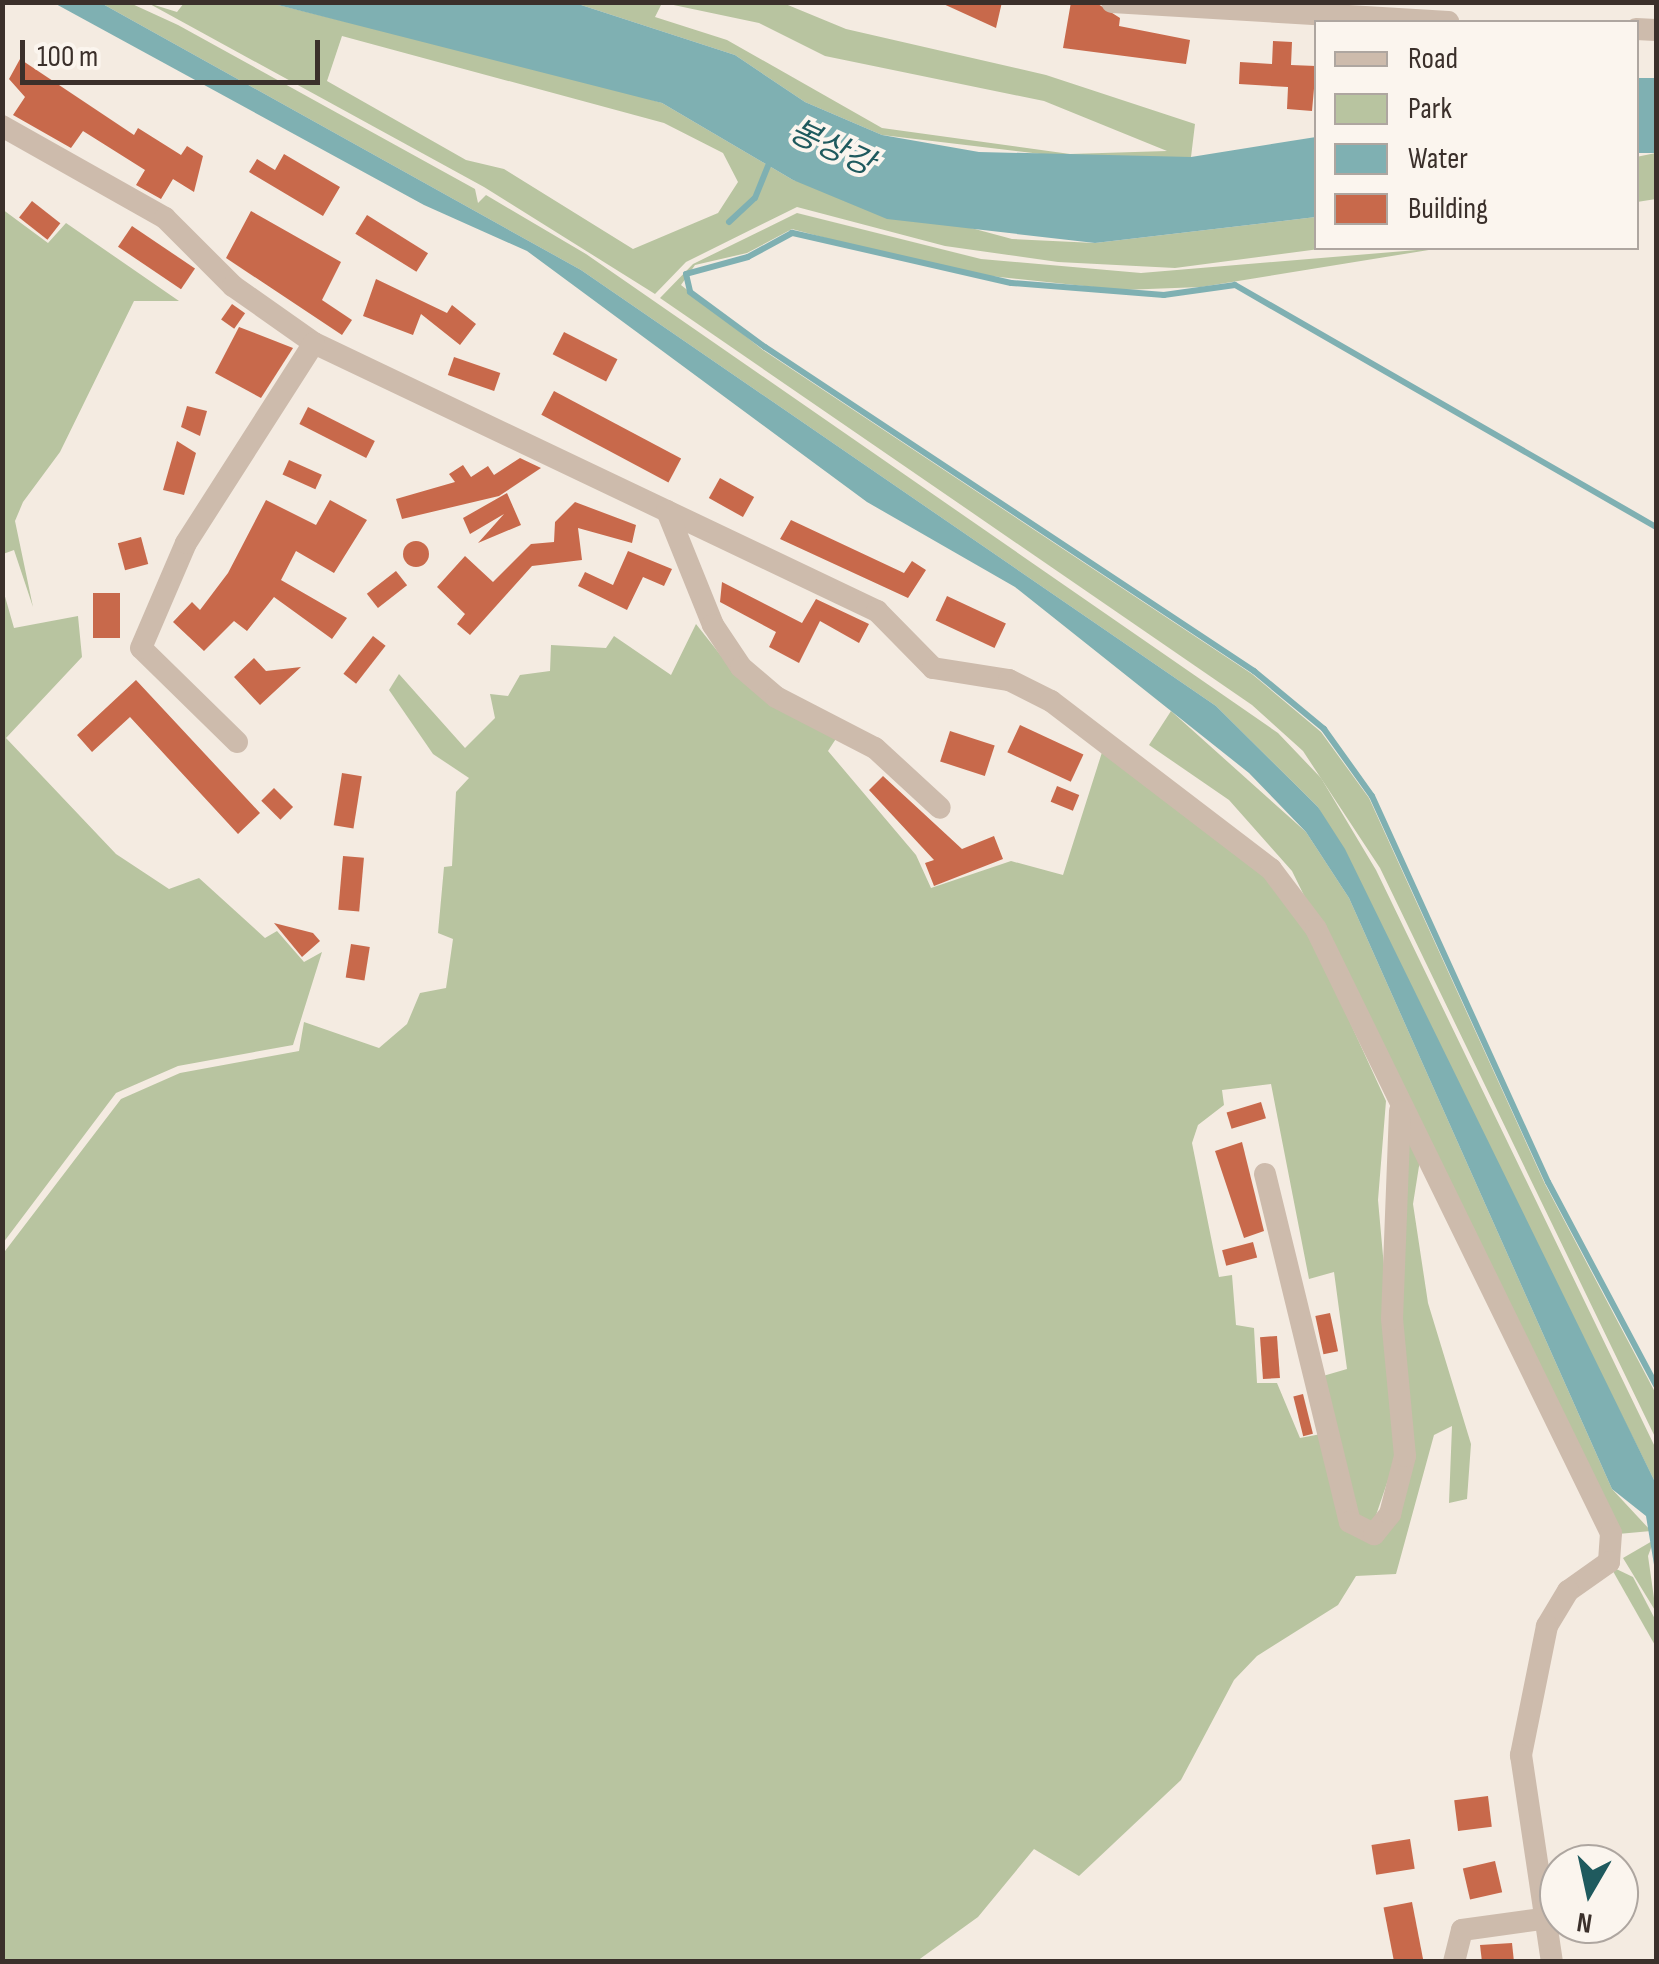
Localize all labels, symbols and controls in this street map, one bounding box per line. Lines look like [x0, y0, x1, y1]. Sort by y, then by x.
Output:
scale bar [25, 20, 325, 82]
legend [1314, 20, 1639, 250]
text: 100 m [37, 39, 98, 75]
text: Road [1408, 41, 1458, 77]
text: Park [1408, 91, 1452, 127]
water label: 봉상강 [783, 113, 879, 185]
text: Water [1408, 141, 1468, 177]
text: Building [1408, 191, 1488, 227]
north arrow [1539, 1844, 1639, 1944]
text: N [1575, 1905, 1595, 1940]

